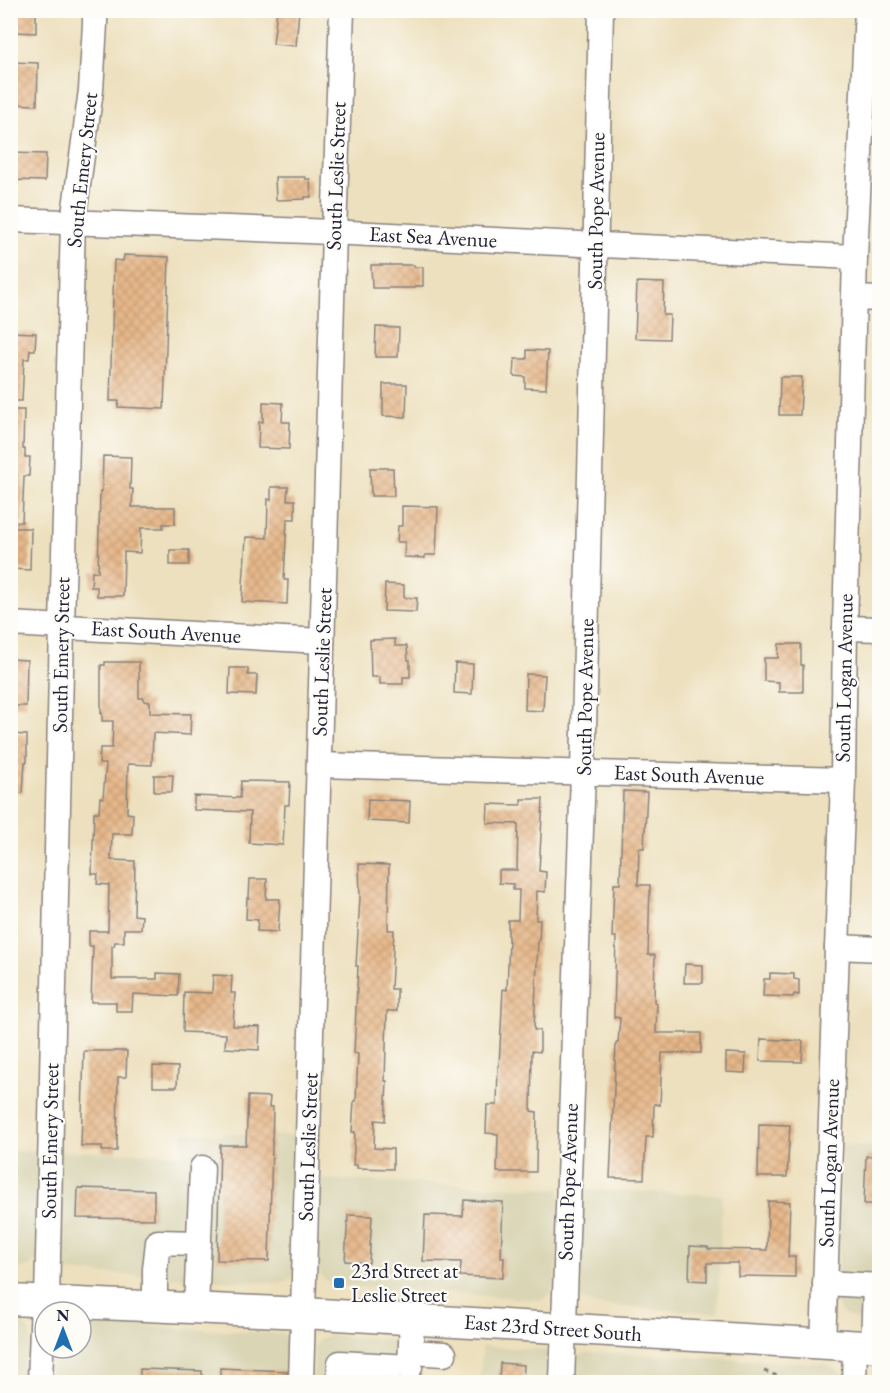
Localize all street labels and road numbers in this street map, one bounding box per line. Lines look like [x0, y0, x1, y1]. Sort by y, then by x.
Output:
street label: South Emery Street [60, 91, 103, 249]
street label: South Leslie Street [319, 101, 352, 251]
street label: South Pope Avenue [581, 132, 610, 290]
street label: East Sea Avenue [368, 220, 498, 253]
street label: South Emery Street [46, 576, 75, 733]
street label: South Leslie Street [305, 587, 338, 737]
street label: South Logan Avenue [829, 593, 858, 763]
street label: East South Avenue [90, 614, 242, 649]
street label: South Pope Avenue [570, 618, 599, 776]
street label: East South Avenue [613, 758, 765, 791]
street label: South Emery Street [35, 1062, 64, 1219]
street label: South Leslie Street [291, 1072, 324, 1222]
street label: South Logan Avenue [812, 1078, 845, 1248]
street label: South Pope Avenue [551, 1103, 584, 1261]
street label: East 23rd Street South [463, 1308, 643, 1347]

